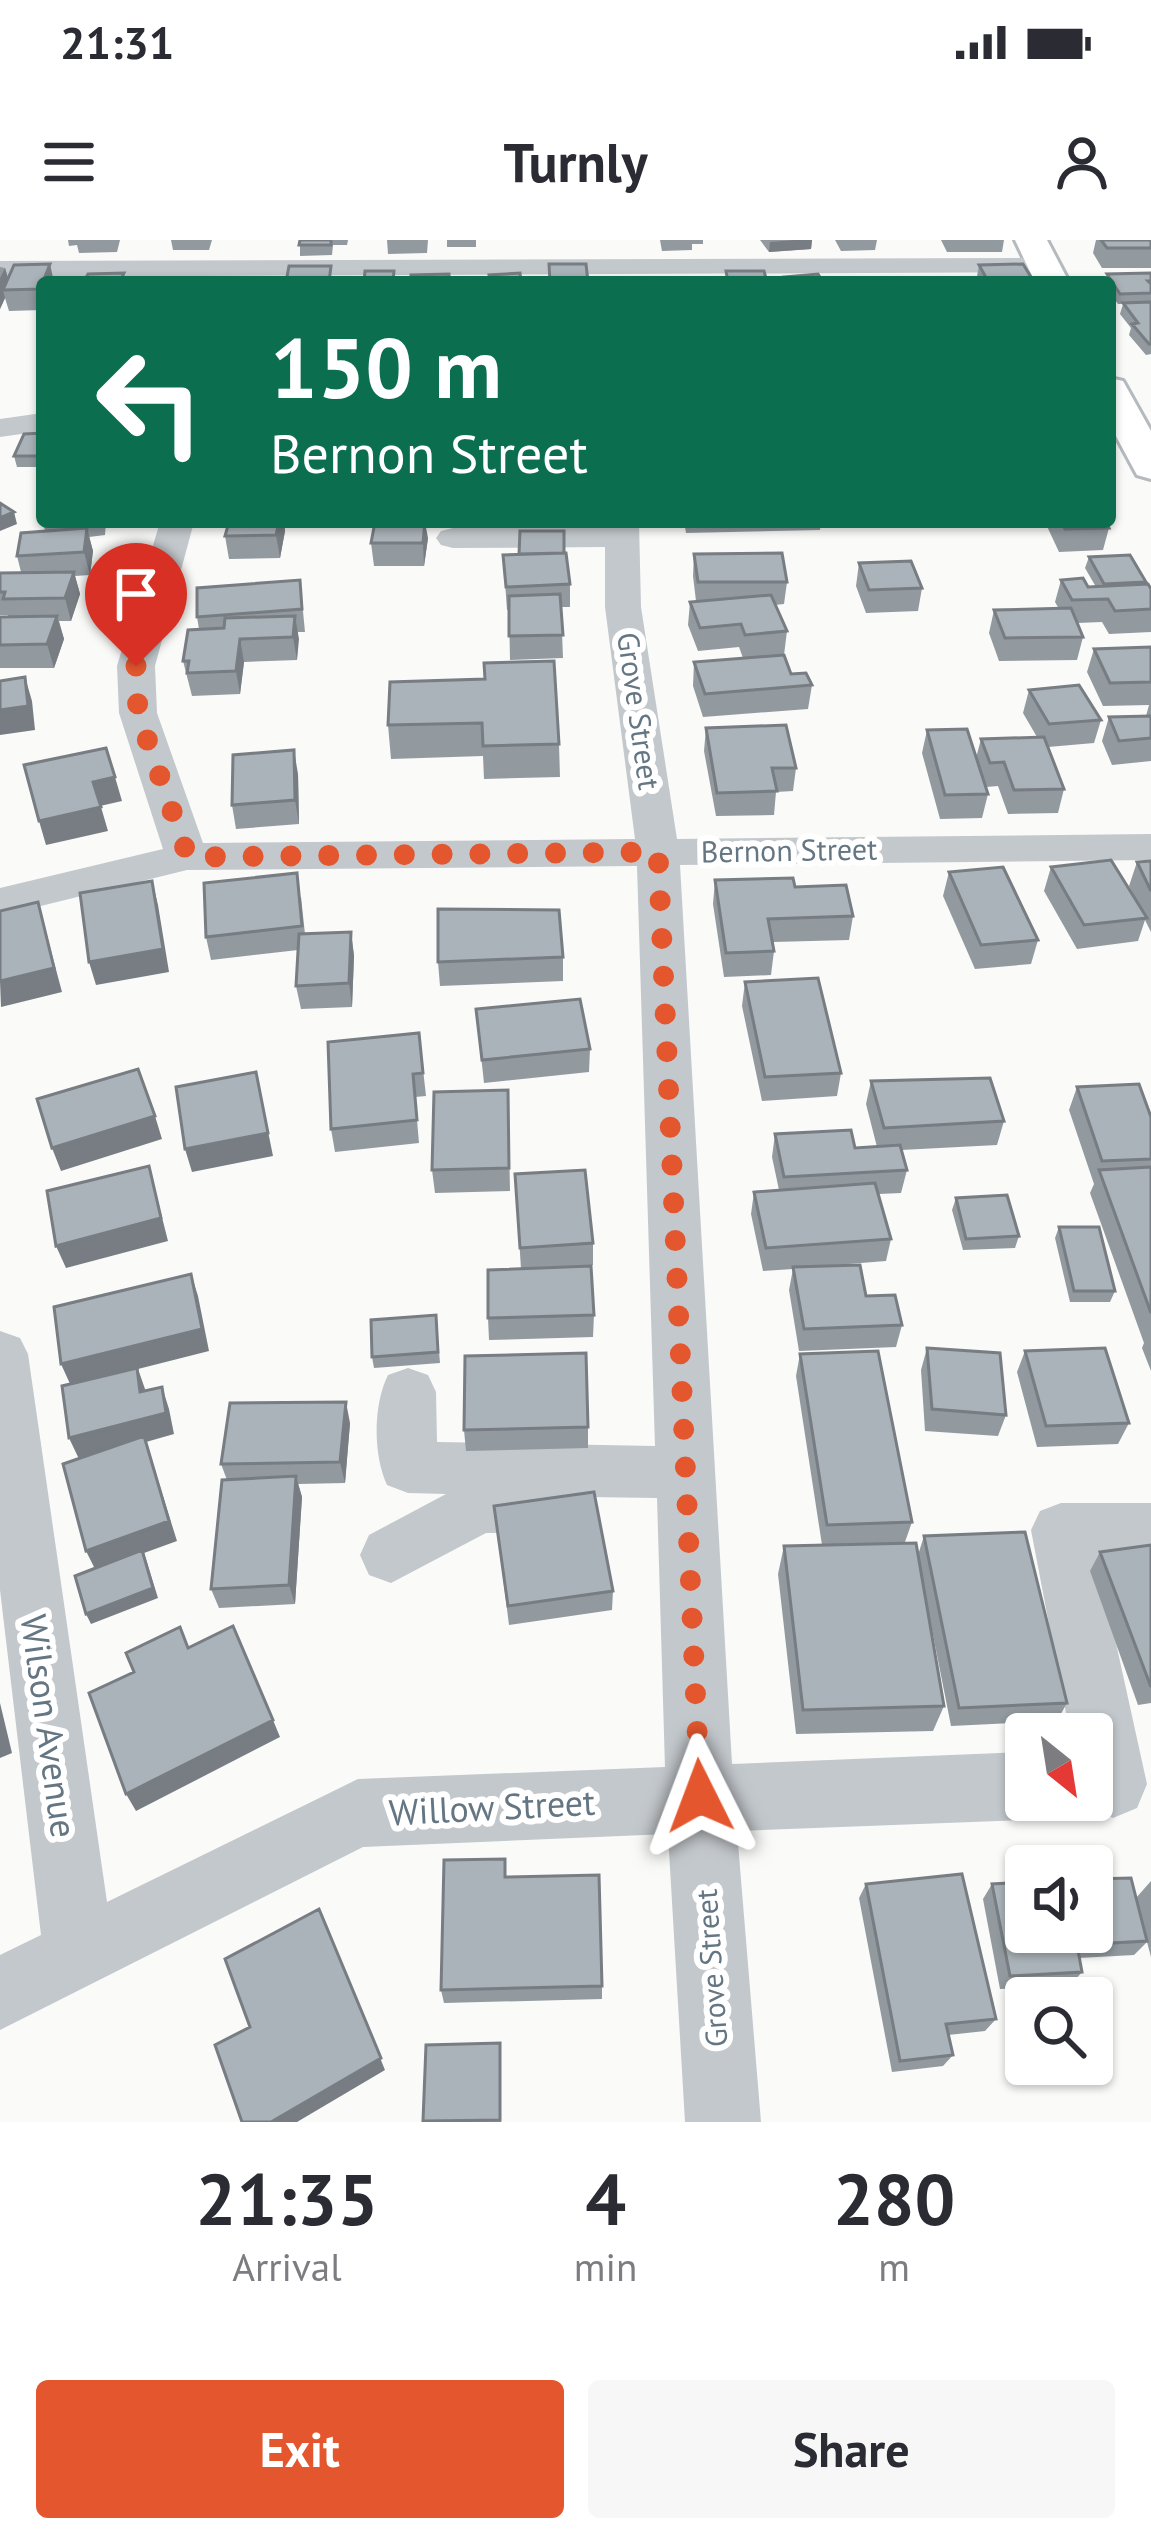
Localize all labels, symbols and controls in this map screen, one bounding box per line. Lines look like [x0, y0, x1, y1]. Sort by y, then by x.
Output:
text: 21:31 [60, 13, 174, 71]
text: Turnly [503, 127, 648, 197]
icon: menu [36, 129, 102, 195]
icon: person [1049, 129, 1115, 195]
text: 150 m [270, 312, 502, 421]
icon: left [72, 324, 228, 480]
text: Bernon Street [270, 418, 588, 488]
pin [85, 543, 187, 666]
icon: arrive [103, 561, 169, 627]
street label: Grove Street [609, 630, 670, 792]
street label: Bernon Street [700, 828, 878, 871]
street label: Wilson Avenue [11, 1611, 88, 1841]
north arrow [1005, 1713, 1113, 1821]
map controls [1005, 1713, 1113, 2085]
position arrow [637, 1733, 763, 1859]
street label: Willow Street [388, 1778, 596, 1835]
button: sound [1005, 1845, 1113, 1953]
street label: Grove Street [686, 1888, 735, 2048]
button: search [1005, 1977, 1113, 2085]
text: 21:35 [196, 2152, 378, 2245]
text: 4 [585, 2152, 626, 2245]
text: 280 [833, 2152, 955, 2245]
text: Arrival [232, 2241, 342, 2292]
text: min [574, 2241, 637, 2292]
text: m [878, 2241, 910, 2292]
button: Exit [36, 2380, 564, 2518]
button: Share [588, 2380, 1115, 2518]

